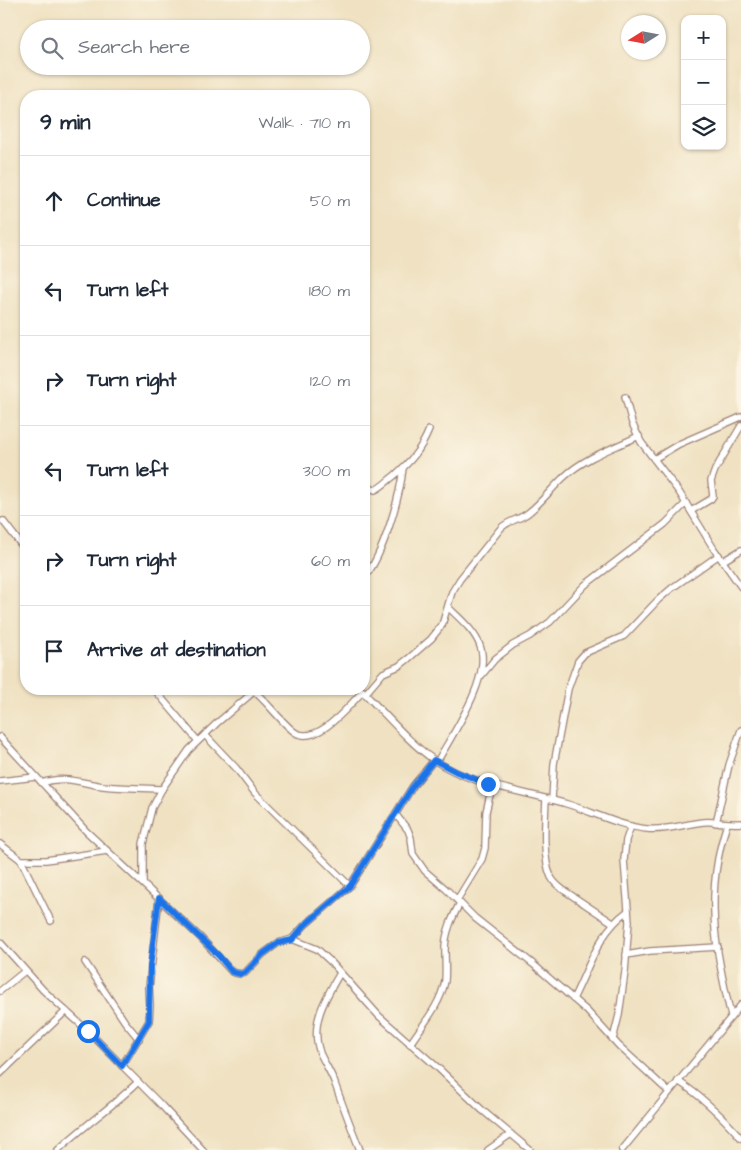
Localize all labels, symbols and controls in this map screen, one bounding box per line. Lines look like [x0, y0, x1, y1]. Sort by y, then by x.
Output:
north arrow [621, 15, 666, 60]
map controls [681, 15, 726, 150]
button: + [681, 15, 726, 60]
search box [20, 20, 370, 75]
icon: search [38, 34, 66, 62]
text: Search here [78, 34, 190, 61]
button: − [681, 60, 726, 105]
button: layers [681, 105, 726, 150]
text: 9 min [40, 108, 90, 137]
text: Walk · 710 m [259, 112, 350, 134]
icon: ahead [40, 187, 68, 215]
text: Continue [87, 187, 161, 214]
text: 50 m [310, 190, 350, 212]
icon: left [40, 277, 68, 305]
text: Turn left [87, 277, 168, 304]
text: 180 m [309, 280, 350, 302]
icon: right [40, 367, 68, 395]
text: Turn right [87, 367, 176, 394]
text: 120 m [310, 370, 350, 392]
icon: left [40, 457, 68, 485]
text: Turn left [87, 457, 168, 484]
text: 300 m [303, 460, 350, 482]
icon: right [40, 547, 68, 575]
text: Turn right [87, 547, 176, 574]
text: 60 m [311, 550, 350, 572]
icon: arrive [40, 637, 68, 665]
text: Arrive at destination [87, 637, 266, 664]
route end [477, 773, 500, 796]
route start [77, 1020, 100, 1043]

